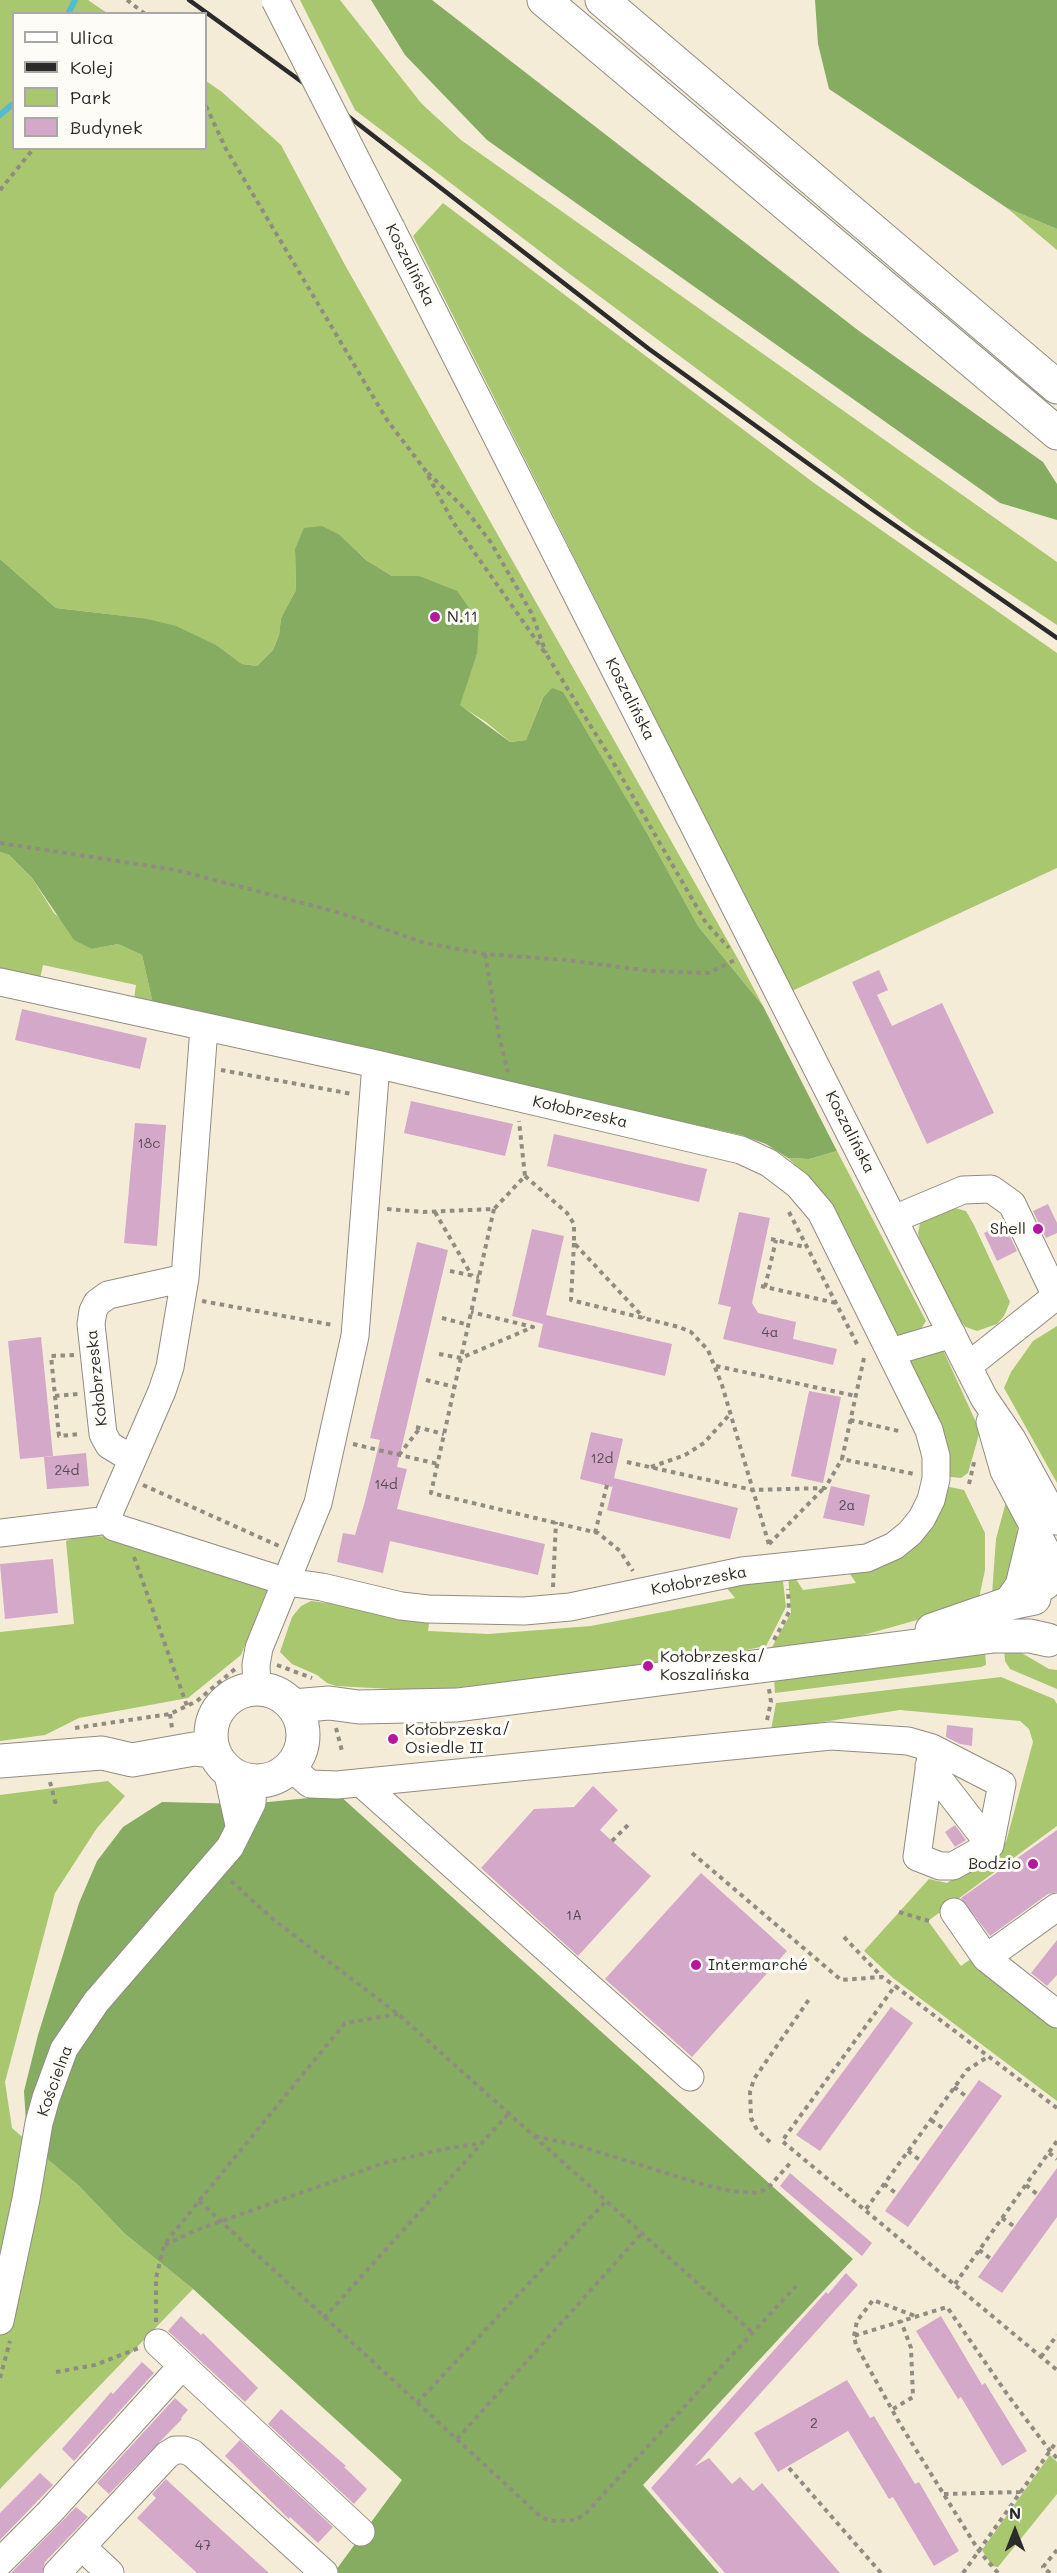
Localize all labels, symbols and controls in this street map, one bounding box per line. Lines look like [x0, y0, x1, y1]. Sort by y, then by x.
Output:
legend [12, 12, 207, 150]
text: Ulica [70, 25, 114, 49]
text: Kolej [70, 55, 113, 79]
text: Park [70, 85, 111, 109]
text: Budynek [70, 115, 143, 139]
street label: Koszalińska [381, 221, 439, 309]
place label: N.11 [447, 607, 478, 627]
marker: N.11 [428, 610, 442, 624]
street label: Koszalińska [601, 655, 659, 743]
street label: Koszalińska [821, 1088, 879, 1176]
street label: Kołobrzeska [531, 1092, 629, 1132]
house number: 18c [138, 1136, 160, 1152]
place label: Shell [990, 1219, 1026, 1239]
marker: Shell [1031, 1222, 1045, 1236]
house number: 4a [762, 1325, 778, 1341]
street label: Kołobrzeska [82, 1329, 112, 1427]
house number: 12d [591, 1451, 613, 1467]
house number: 24d [55, 1463, 79, 1479]
house number: 14d [374, 1477, 398, 1493]
house number: 2a [839, 1498, 855, 1514]
street label: Kołobrzeska [650, 1562, 748, 1600]
place label: Kołobrzeska/ Koszalińska [660, 1647, 765, 1685]
marker: Kołobrzeska/ Koszalińska [641, 1659, 655, 1673]
place label: Kołobrzeska/ Osiedle II [405, 1720, 510, 1758]
marker: Kołobrzeska/ Osiedle II [386, 1732, 400, 1746]
place label: Bodzio [968, 1854, 1021, 1874]
marker: Bodzio [1026, 1857, 1040, 1871]
house number: 1A [566, 1908, 582, 1924]
place label: Intermarché [708, 1955, 808, 1975]
marker: Intermarché [689, 1958, 703, 1972]
street label: Kościelna [33, 2043, 77, 2119]
house number: 2 [810, 2416, 818, 2432]
north arrow [985, 2501, 1045, 2561]
text: N [1009, 2502, 1021, 2523]
house number: 47 [195, 2538, 211, 2554]

